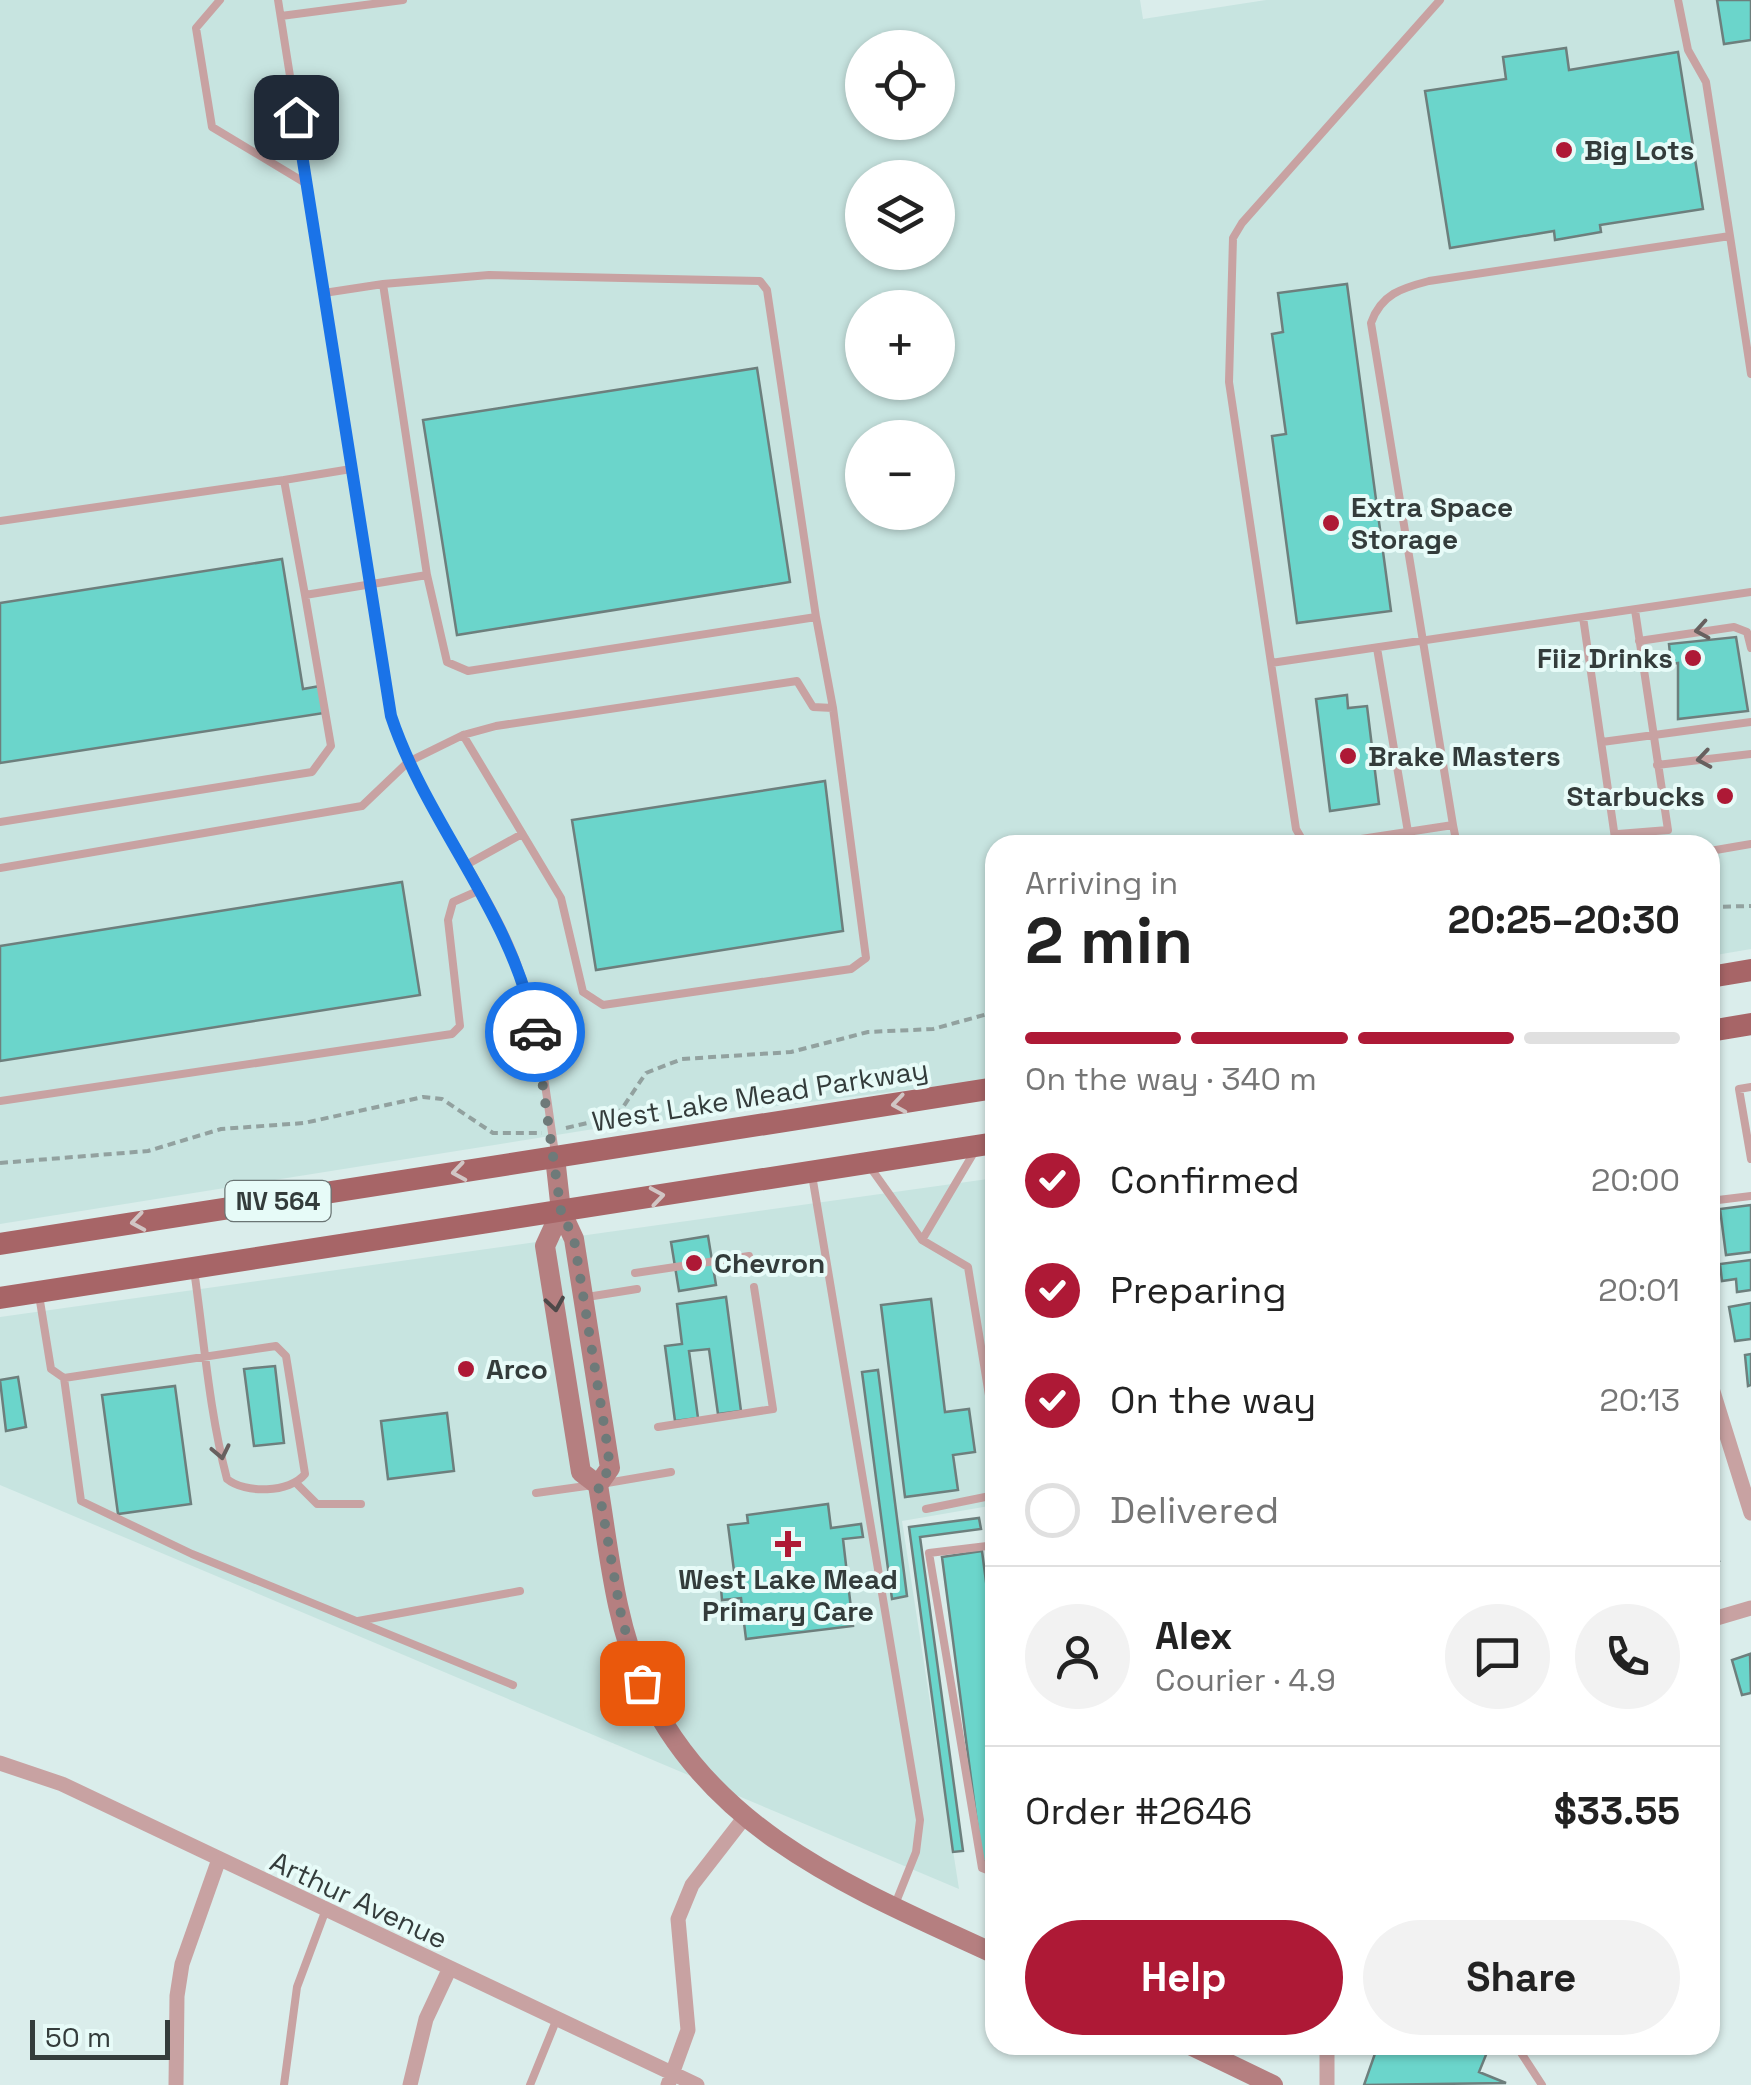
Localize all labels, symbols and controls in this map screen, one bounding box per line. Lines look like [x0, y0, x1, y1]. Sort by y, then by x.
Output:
map controls [845, 30, 955, 530]
button: locate [845, 30, 955, 140]
pin [254, 75, 339, 160]
icon: home [269, 90, 324, 145]
place label: Big Lots [1584, 132, 1694, 168]
marker: Big Lots [1553, 139, 1575, 161]
button: layers [845, 160, 955, 270]
button: + [845, 290, 955, 400]
button: − [845, 420, 955, 530]
place label: Extra Space Storage [1351, 489, 1513, 557]
marker: Extra Space Storage [1320, 512, 1342, 534]
one-way arrow [1694, 619, 1710, 640]
place label: Fiiz Drinks [1537, 640, 1673, 676]
marker: Fiiz Drinks [1682, 647, 1704, 669]
place label: Brake Masters [1368, 738, 1561, 774]
marker: Brake Masters [1337, 745, 1359, 767]
one-way arrow [1696, 747, 1713, 768]
place label: Starbucks [1566, 778, 1705, 814]
marker: Starbucks [1714, 785, 1736, 807]
text: Arriving in [1025, 863, 1178, 903]
text: 20:25–20:30 [1448, 896, 1680, 944]
text: 2 min [1025, 899, 1193, 982]
courier [485, 982, 585, 1082]
icon: car [508, 1005, 563, 1060]
street label: West Lake Mead Parkway [589, 1051, 931, 1139]
text: On the way · 340 m [1025, 1059, 1317, 1099]
one-way arrow [890, 1092, 907, 1113]
icon: check [1025, 1153, 1080, 1208]
text: Confirmed [1110, 1156, 1300, 1204]
text: 20:00 [1591, 1160, 1680, 1200]
one-way arrow [451, 1161, 467, 1182]
road number: NV 564 [226, 1181, 330, 1221]
one-way arrow [649, 1186, 666, 1207]
one-way arrow [130, 1211, 146, 1232]
place label: Chevron [714, 1245, 825, 1281]
marker: Chevron [683, 1252, 705, 1274]
icon: check [1025, 1263, 1080, 1318]
text: Preparing [1110, 1266, 1287, 1314]
text: 20:01 [1598, 1270, 1680, 1310]
one-way arrow [543, 1296, 564, 1313]
place label: Arco [486, 1351, 548, 1387]
marker: Arco [455, 1358, 477, 1380]
icon: check [1025, 1373, 1080, 1428]
text: On the way [1110, 1376, 1316, 1424]
text: 20:13 [1599, 1380, 1680, 1420]
one-way arrow [210, 1443, 231, 1460]
text: Delivered [1110, 1486, 1279, 1534]
marker: West Lake Mead Primary Care [775, 1531, 801, 1557]
place label: West Lake Mead Primary Care [678, 1561, 898, 1629]
button: person [1025, 1604, 1130, 1709]
button: chat [1445, 1604, 1550, 1709]
button: phone [1575, 1604, 1680, 1709]
text: Alex [1155, 1612, 1232, 1660]
pin [600, 1641, 685, 1726]
icon: bag [615, 1656, 670, 1711]
text: Courier · 4.9 [1155, 1660, 1336, 1700]
text: Order #2646 [1025, 1787, 1252, 1835]
text: $33.55 [1554, 1787, 1680, 1835]
street label: Arthur Avenue [265, 1843, 453, 1957]
button: Help [1025, 1920, 1343, 2035]
button: Share [1363, 1920, 1680, 2035]
scale bar [30, 2015, 170, 2060]
text: 50 m [45, 2019, 111, 2055]

